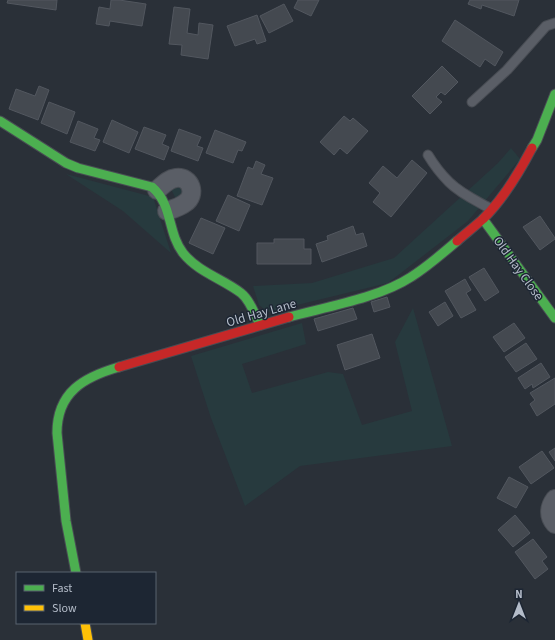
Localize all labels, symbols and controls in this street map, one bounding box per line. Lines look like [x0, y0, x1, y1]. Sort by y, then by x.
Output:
street label: Old Hay Close [489, 233, 548, 304]
street label: Old Hay Lane [224, 294, 298, 332]
legend [16, 572, 156, 624]
text: Fast [52, 580, 72, 597]
north arrow [499, 584, 539, 624]
text: N [515, 587, 523, 602]
text: Slow [52, 600, 77, 617]

